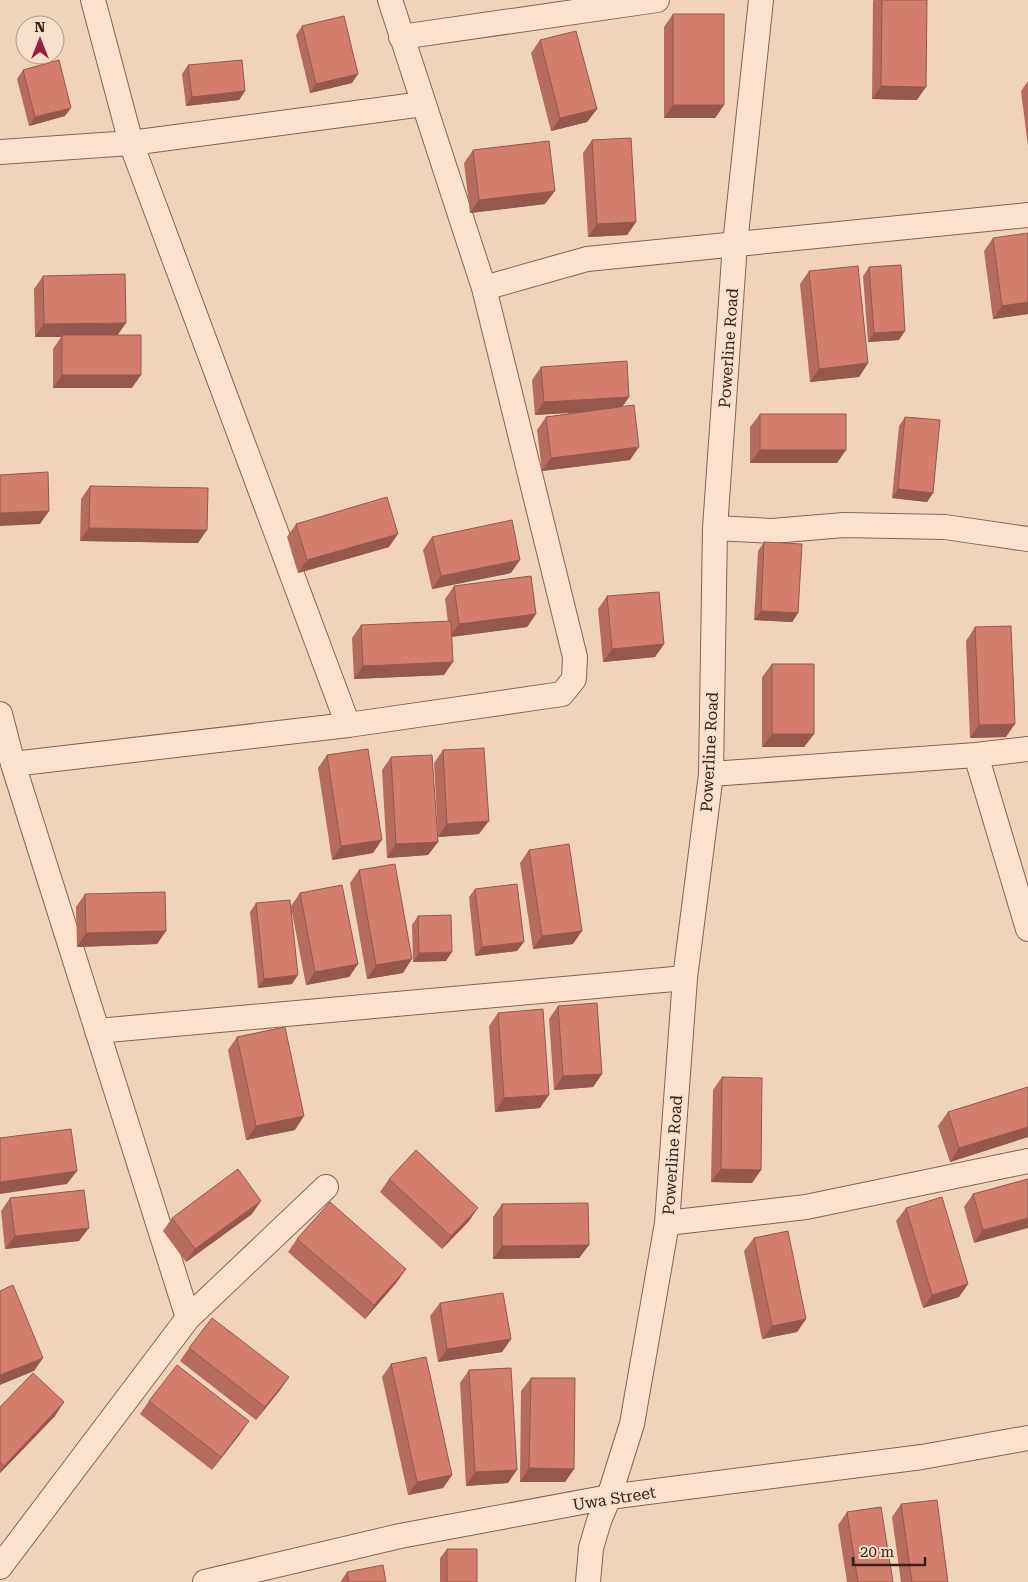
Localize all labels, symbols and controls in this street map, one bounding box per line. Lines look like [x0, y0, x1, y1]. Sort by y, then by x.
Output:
north arrow [15, 15, 65, 65]
text: N [35, 19, 46, 35]
street label: Powerline Road [715, 287, 742, 409]
street label: Powerline Road [697, 691, 722, 813]
street label: Powerline Road [659, 1094, 686, 1216]
street label: Uwa Street [571, 1483, 657, 1514]
scale bar [853, 1534, 926, 1566]
text: 20 m [860, 1543, 895, 1561]

